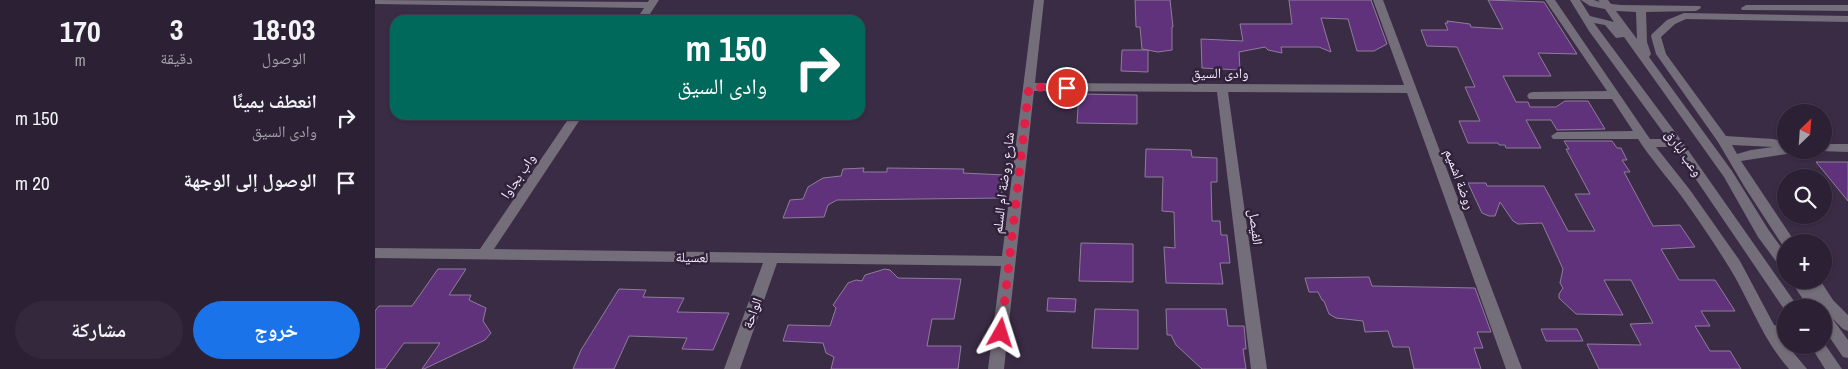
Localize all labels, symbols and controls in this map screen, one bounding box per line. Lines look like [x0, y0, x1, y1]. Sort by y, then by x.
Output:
text: 3 [170, 9, 183, 49]
text: 18:03 [252, 9, 315, 49]
text: 170 [60, 11, 101, 51]
text: 150 m [686, 25, 767, 72]
icon: right [785, 35, 850, 100]
text: دقيقة [160, 47, 193, 69]
text: الوصول [262, 47, 306, 69]
text: m [75, 49, 86, 71]
street label: وادى السيق [1191, 64, 1249, 83]
pin [1046, 67, 1088, 109]
text: وادى السيق [677, 71, 767, 101]
icon: arrive [1053, 74, 1081, 102]
text: انعطف يمينًا [232, 88, 317, 114]
icon: right [332, 104, 360, 132]
north arrow [1777, 104, 1833, 159]
map controls [1777, 104, 1832, 354]
text: 150 m [15, 105, 58, 131]
text: وادى السيق [252, 120, 317, 142]
street label: وعب لبارق [1661, 126, 1707, 180]
street label: شارع روضة ام السلم [988, 131, 1019, 235]
street label: روضة اشميم [1440, 146, 1479, 212]
street label: واب بجاوا [496, 150, 540, 202]
text: الوصول إلى الوجهة [183, 167, 317, 193]
icon: arrive [332, 169, 360, 197]
button: search [1777, 169, 1832, 224]
text: 20 m [15, 170, 50, 196]
street label: الفيصل [1245, 208, 1267, 246]
button: + [1777, 234, 1832, 289]
street label: لعسيلة [675, 248, 709, 266]
street label: الواحة [738, 295, 766, 331]
button: − [1777, 299, 1832, 354]
button: مشاركة [15, 301, 183, 359]
button: خروج [193, 301, 360, 359]
position arrow [974, 306, 1026, 358]

